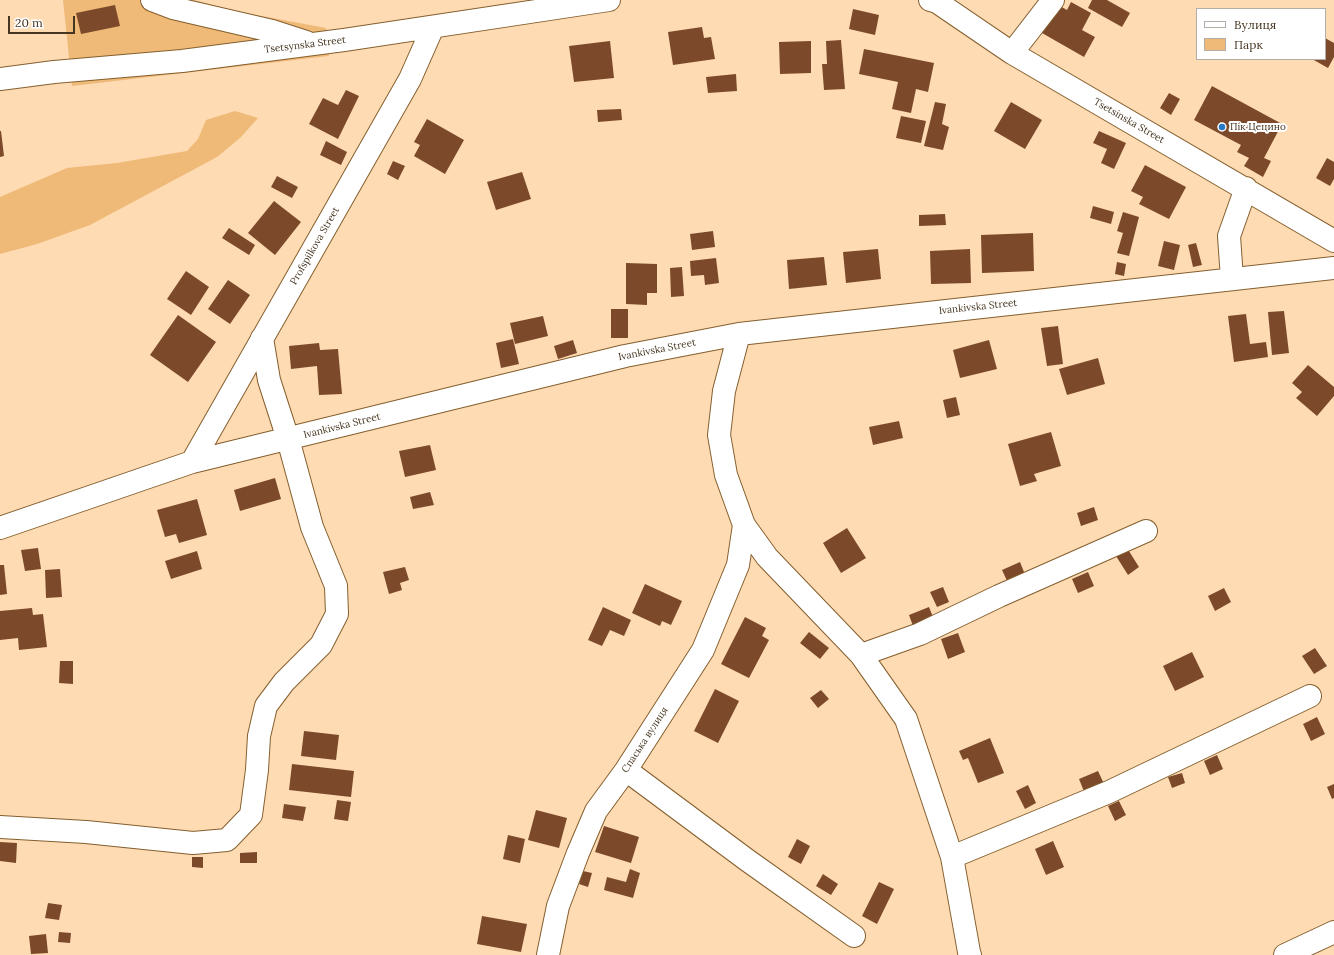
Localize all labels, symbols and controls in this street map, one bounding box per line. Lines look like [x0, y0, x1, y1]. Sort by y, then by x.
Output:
scale bar [10, 8, 77, 34]
legend [1196, 8, 1326, 60]
text: 20 m [15, 15, 43, 30]
text: Вулиця [1234, 17, 1276, 32]
street label: Tsetsynska Street [264, 34, 346, 56]
text: Парк [1234, 37, 1263, 52]
street label: Tsetsinska Street [1092, 96, 1166, 146]
place label: Пік Цецино [1230, 121, 1286, 133]
marker: Пік Цецино [1217, 122, 1227, 132]
street label: Profspilkova Street [288, 205, 342, 287]
street label: Ivankivska Street [938, 297, 1018, 317]
street label: Ivankivska Street [617, 337, 697, 363]
street label: Ivankivska Street [302, 411, 382, 441]
street label: Спаська вулиця [619, 705, 671, 775]

